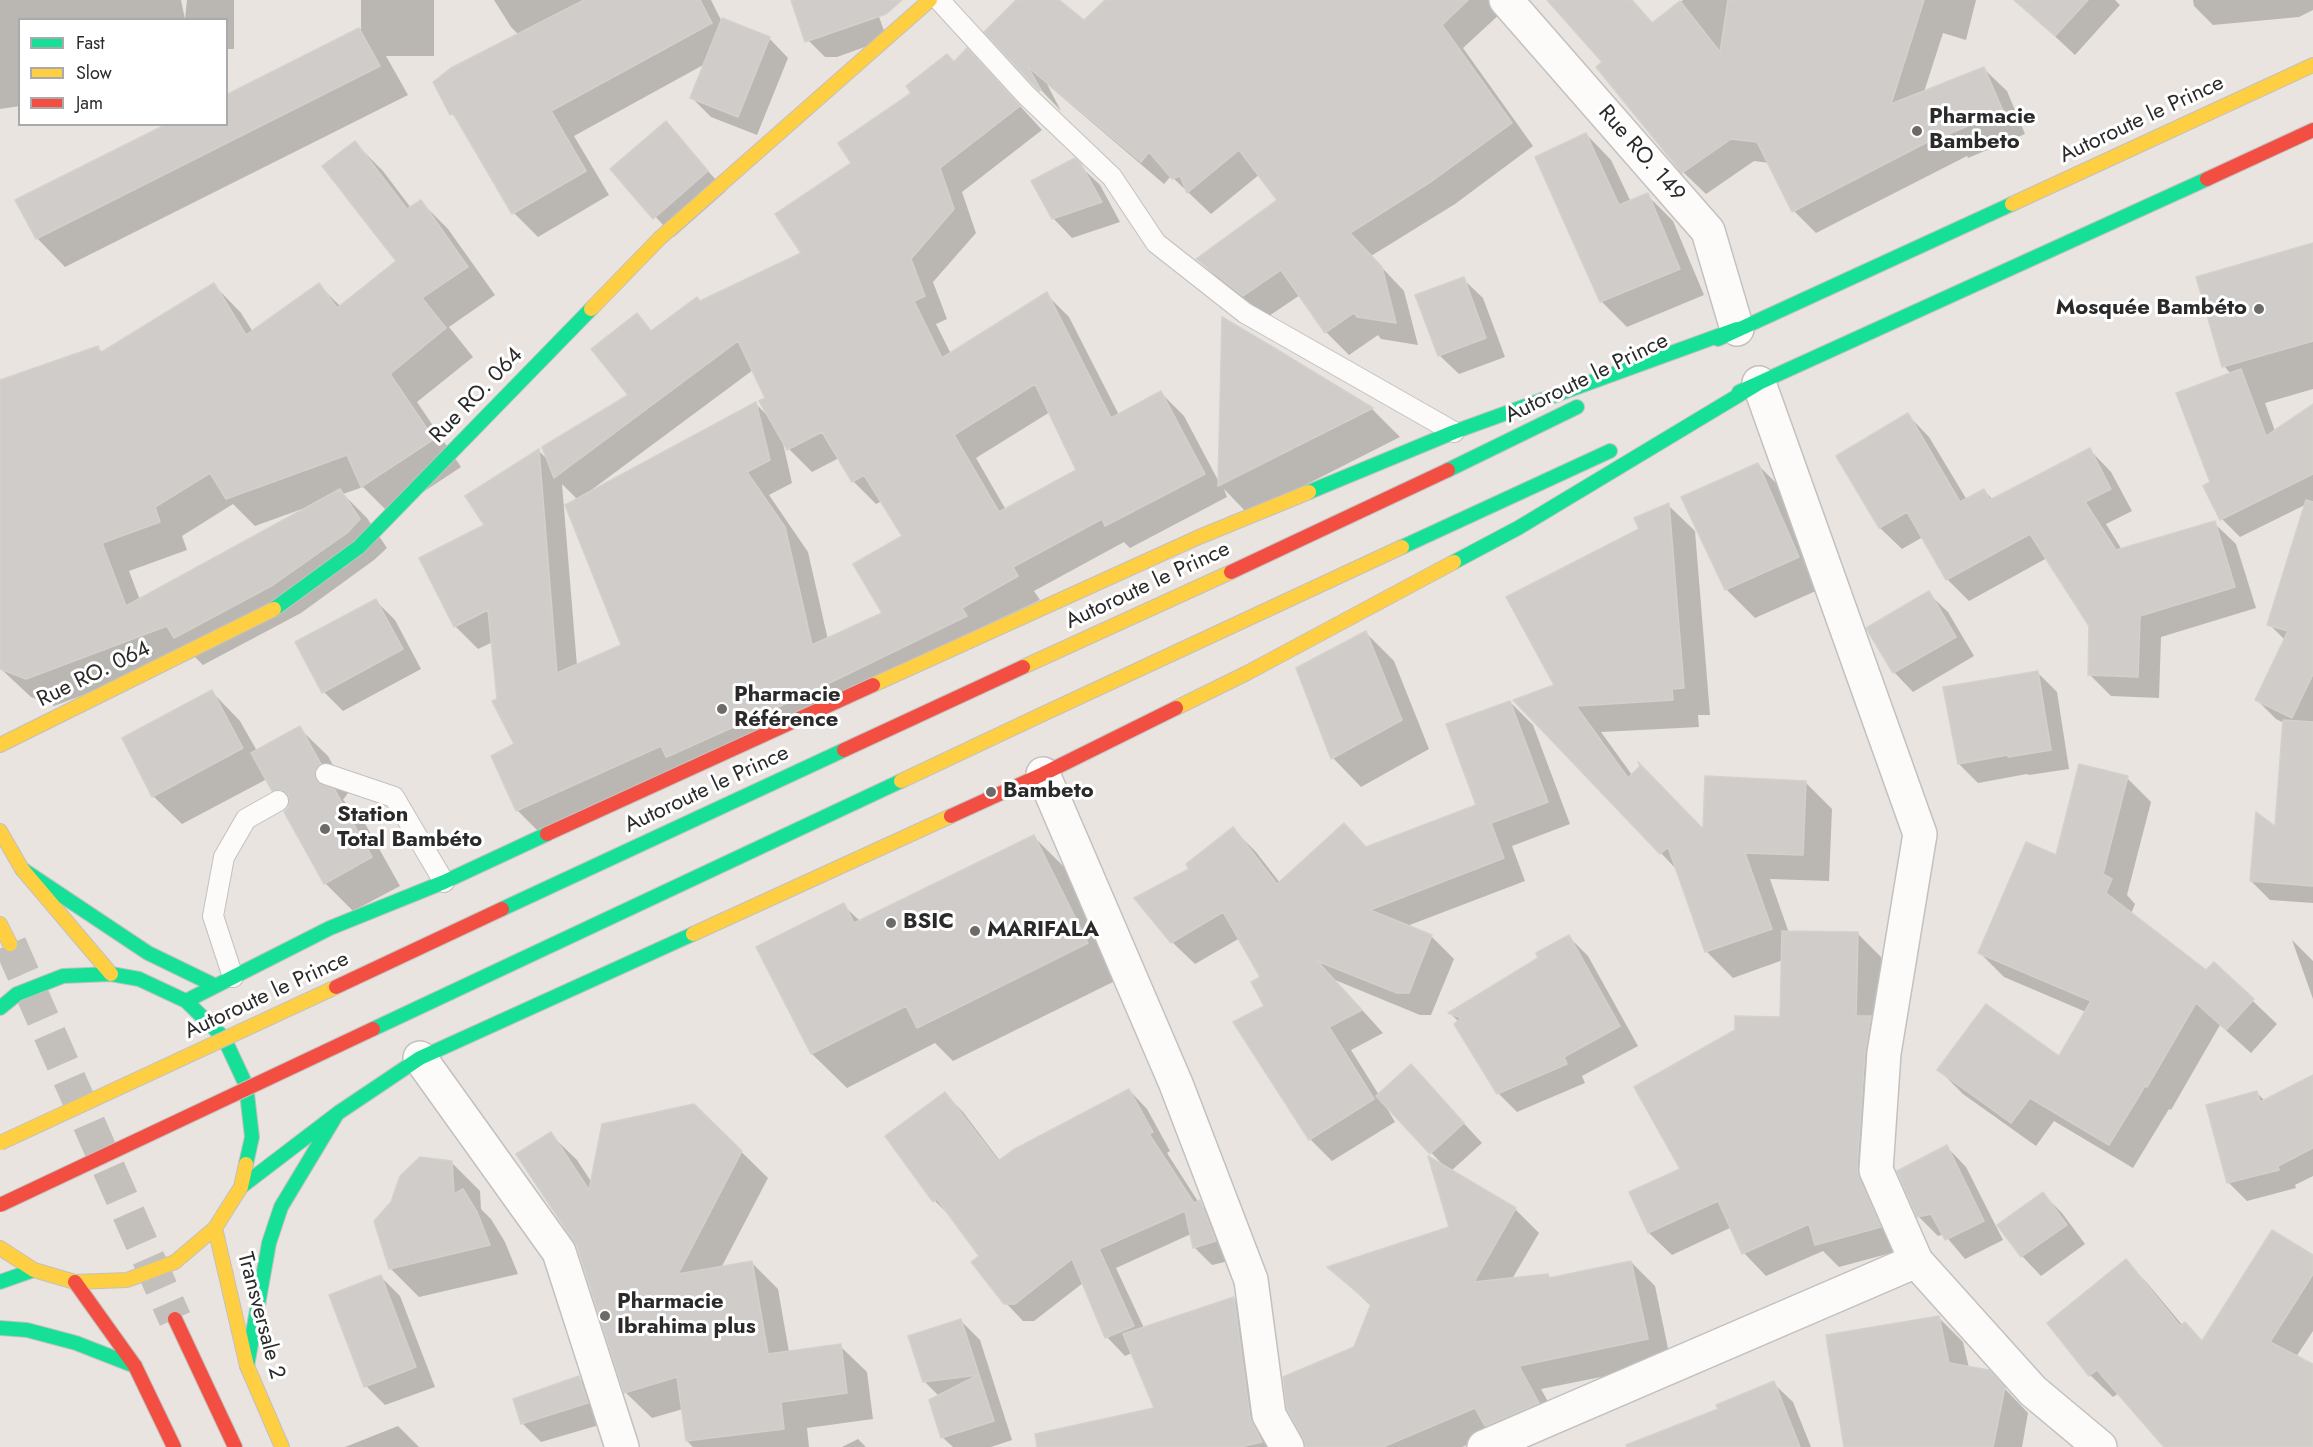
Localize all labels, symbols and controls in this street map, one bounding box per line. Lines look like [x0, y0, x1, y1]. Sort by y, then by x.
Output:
legend [18, 18, 228, 126]
text: Fast [76, 30, 105, 56]
text: Slow [76, 60, 112, 86]
street label: Autoroute le Prince [2056, 70, 2228, 170]
text: Jam [76, 90, 103, 116]
street label: Rue RO. 149 [1592, 100, 1690, 208]
place label: Pharmacie Bambeto [1929, 105, 2036, 156]
marker: Pharmacie Bambeto [1910, 124, 1924, 138]
place label: Mosquée Bambéto [2056, 296, 2247, 322]
marker: Mosquée Bambéto [2252, 302, 2266, 316]
street label: Autoroute le Prince [1501, 328, 1673, 430]
street label: Rue RO. 064 [425, 343, 529, 449]
street label: Autoroute le Prince [1062, 536, 1234, 636]
street label: Rue RO. 064 [33, 636, 155, 714]
place label: Pharmacie Référence [734, 683, 841, 734]
marker: Pharmacie Référence [715, 702, 729, 716]
street label: Autoroute le Prince [621, 740, 793, 840]
place label: Bambeto [1003, 779, 1094, 805]
marker: Bambeto [984, 785, 998, 799]
place label: Station Total Bambéto [337, 803, 482, 854]
marker: Station Total Bambéto [318, 822, 332, 836]
place label: BSIC [903, 910, 954, 936]
marker: BSIC [884, 916, 898, 930]
place label: MARIFALA [987, 918, 1099, 944]
marker: MARIFALA [968, 924, 982, 938]
street label: Autoroute le Prince [181, 946, 353, 1046]
street label: Transversale 2 [230, 1250, 290, 1382]
place label: Pharmacie Ibrahima plus [617, 1290, 756, 1342]
marker: Pharmacie Ibrahima plus [598, 1309, 612, 1323]

